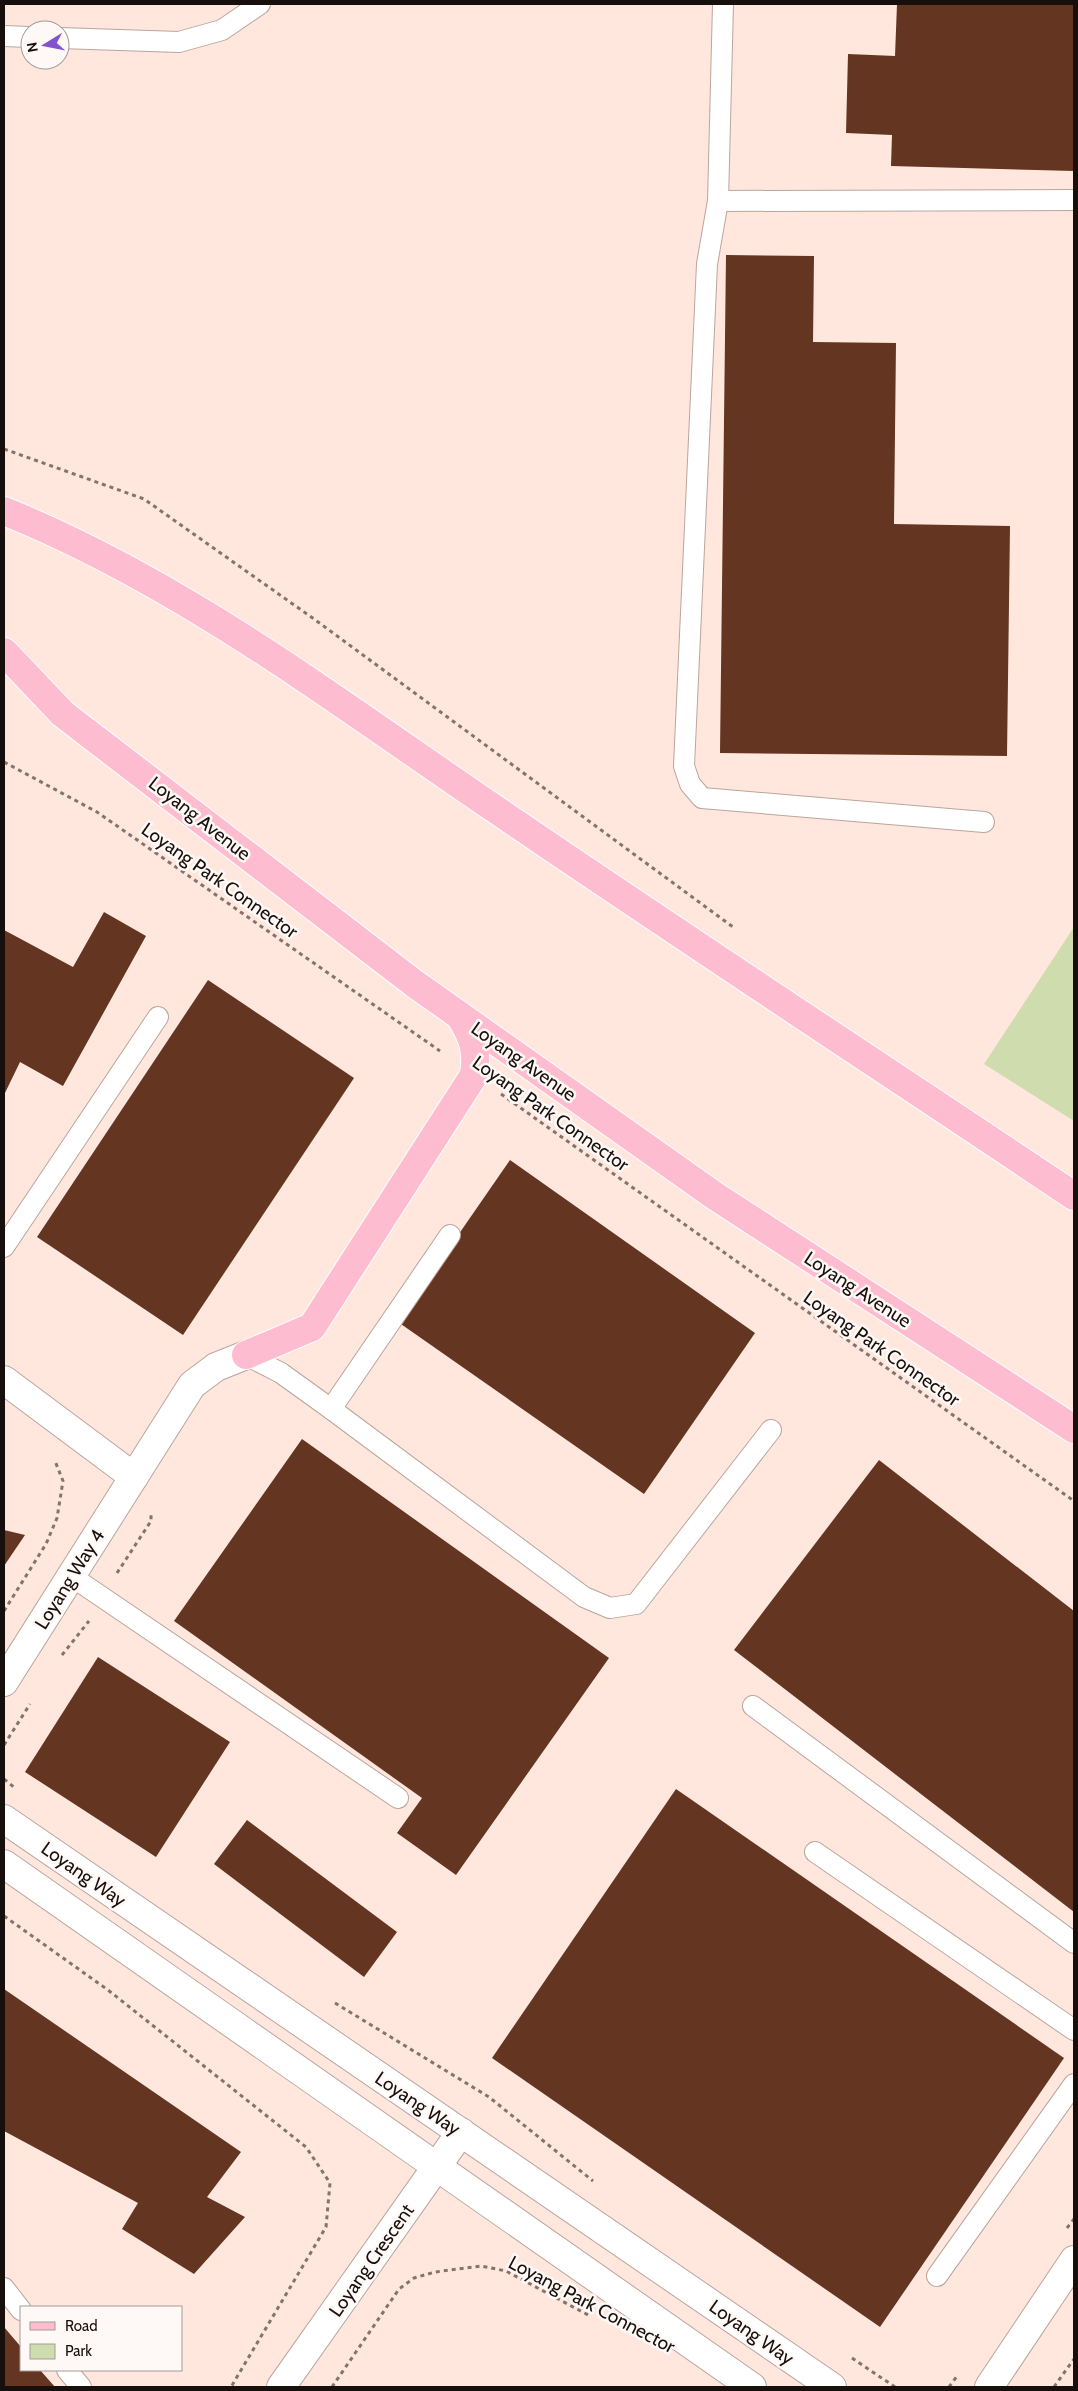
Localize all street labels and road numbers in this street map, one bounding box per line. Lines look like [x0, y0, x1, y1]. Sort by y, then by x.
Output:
street label: Loyang Avenue [144, 772, 255, 865]
street label: Loyang Park Connector [137, 818, 302, 943]
street label: Loyang Avenue [467, 1017, 581, 1106]
street label: Loyang Park Connector [468, 1051, 633, 1176]
street label: Loyang Avenue [800, 1246, 916, 1333]
street label: Loyang Park Connector [799, 1286, 964, 1411]
street label: Loyang Way 4 [30, 1525, 109, 1633]
street label: Loyang Way [37, 1837, 131, 1912]
street label: Loyang Way [371, 2066, 465, 2141]
street label: Loyang Crescent [324, 2199, 419, 2321]
street label: Loyang Park Connector [505, 2251, 679, 2358]
street label: Loyang Way [705, 2295, 799, 2370]

